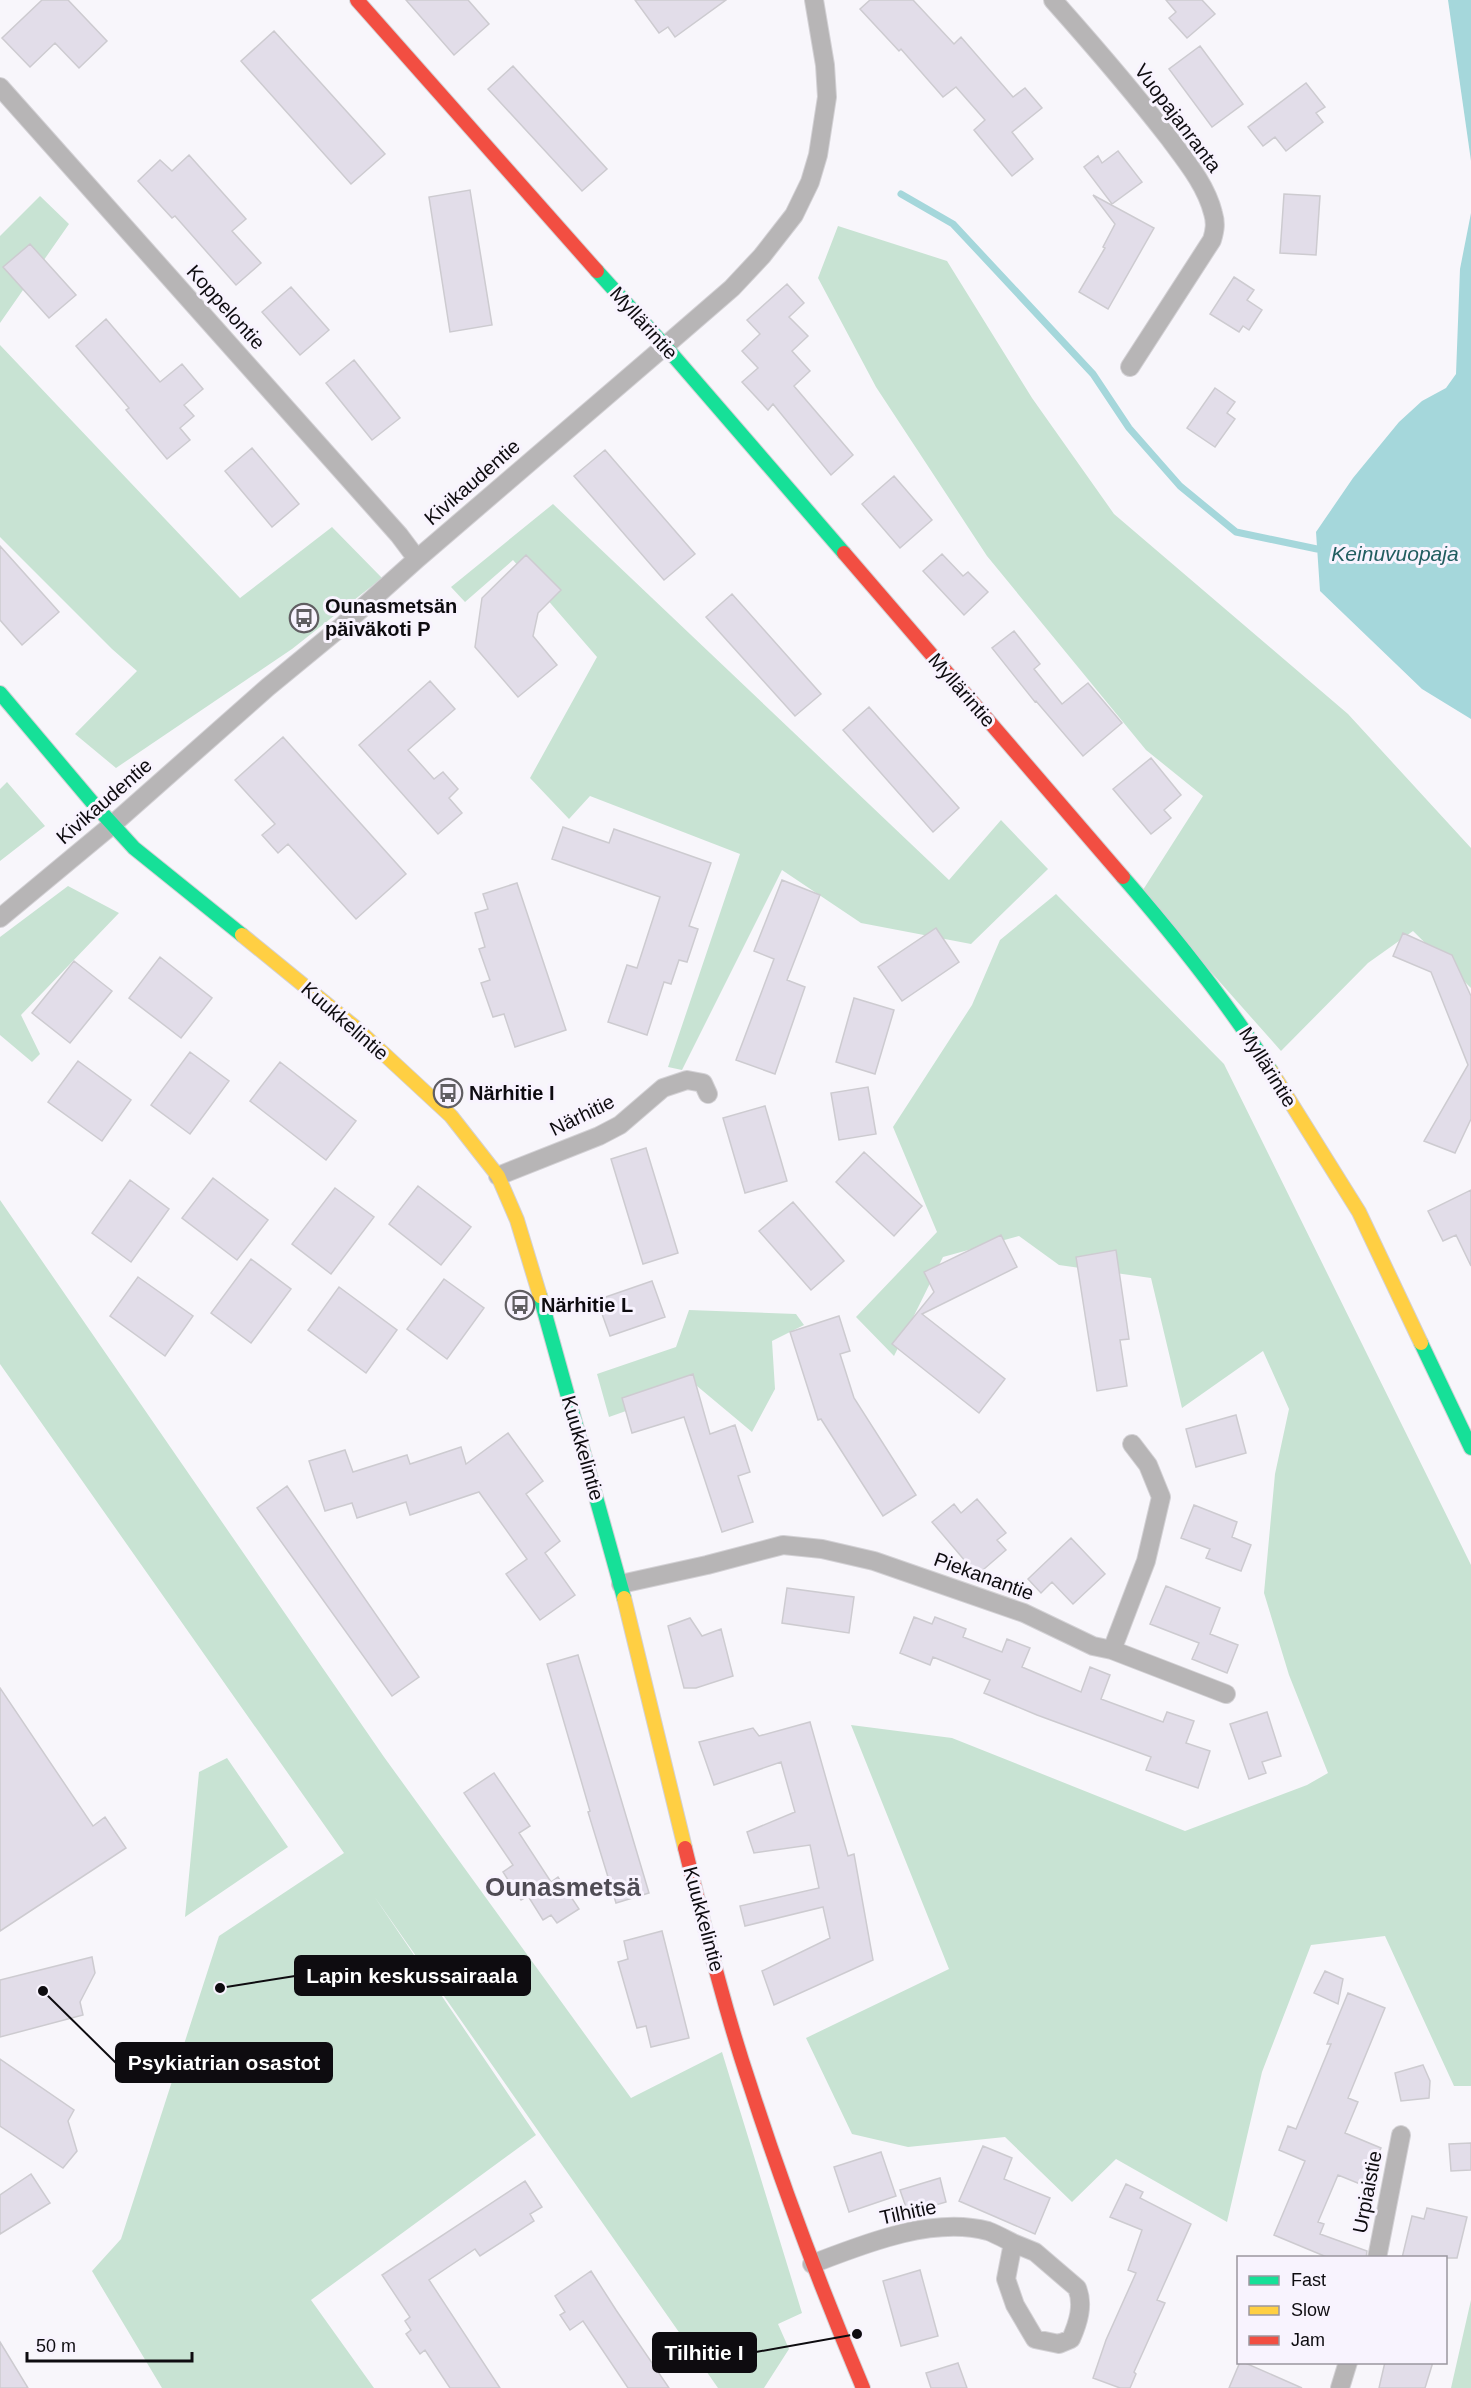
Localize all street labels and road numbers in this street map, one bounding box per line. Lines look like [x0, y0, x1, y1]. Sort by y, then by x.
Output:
street label: Vuopajanranta [1130, 60, 1226, 177]
street label: Koppelontie [182, 260, 270, 354]
street label: Myllärintie [606, 282, 682, 364]
street label: Kivikaudentie [420, 435, 524, 529]
street label: Myllärintie [924, 649, 1000, 731]
street label: Kivikaudentie [52, 754, 156, 848]
street label: Kuukkelintie [297, 977, 393, 1065]
street label: Myllärintie [1235, 1023, 1301, 1111]
street label: Närhitie [546, 1090, 618, 1140]
street label: Kuukkelintie [558, 1393, 608, 1503]
street label: Piekanantie [931, 1548, 1037, 1604]
street label: Kuukkelintie [679, 1864, 729, 1974]
street label: Urpiaistie [1348, 2149, 1386, 2235]
street label: Tilhitie [878, 2195, 938, 2229]

